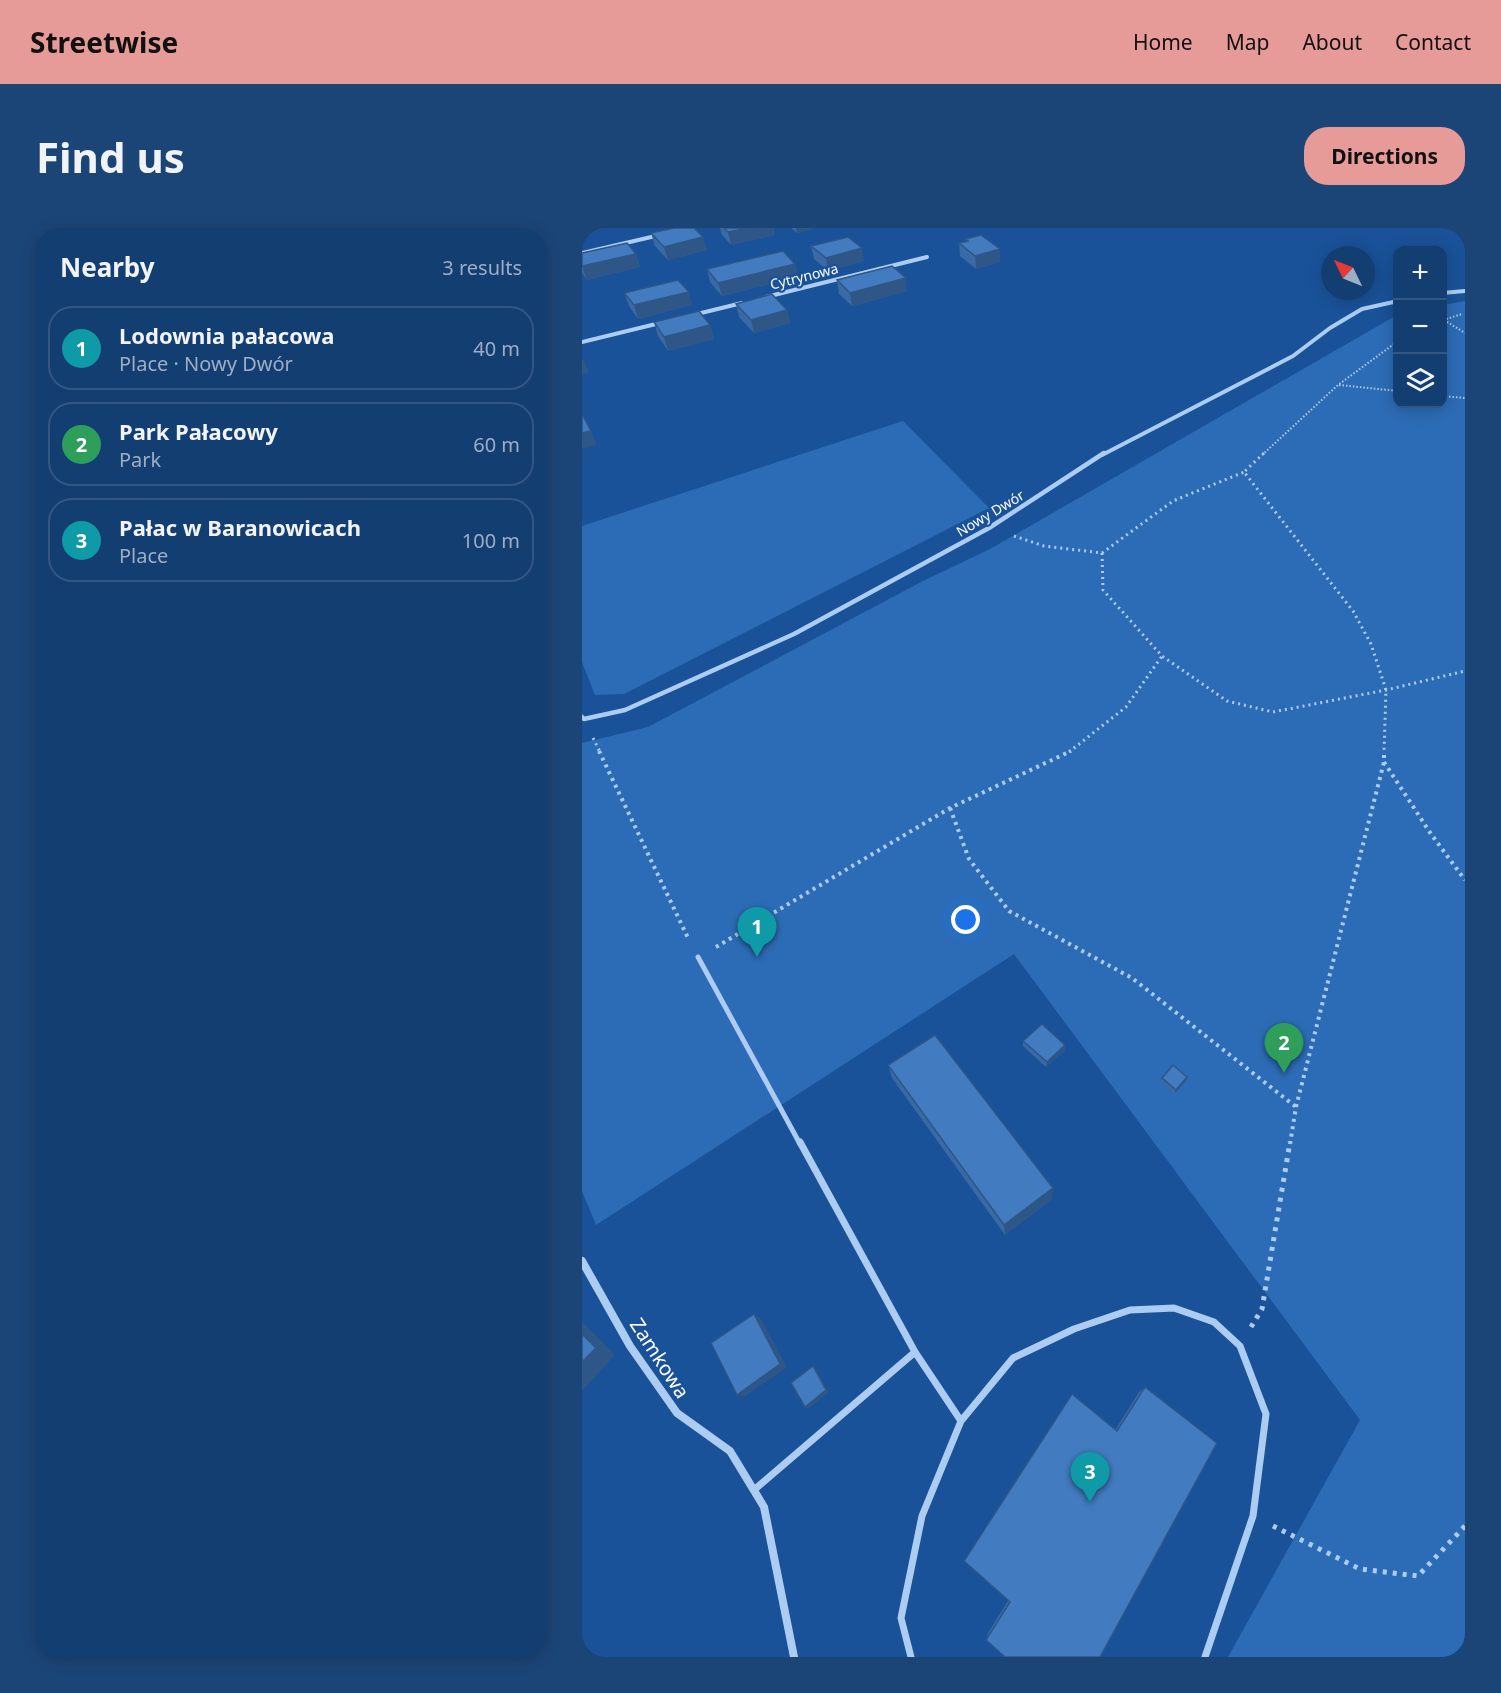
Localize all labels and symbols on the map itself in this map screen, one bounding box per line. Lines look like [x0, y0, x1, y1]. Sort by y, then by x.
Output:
north arrow [1321, 246, 1375, 300]
street label: Cytrynowa [768, 258, 840, 294]
street label: Nowy Dwór [952, 485, 1028, 541]
your location [951, 905, 980, 934]
pin: 1 [738, 908, 777, 957]
pin: 2 [1264, 1024, 1304, 1073]
street label: Zamkowa [624, 1313, 696, 1403]
pin: 3 [1070, 1452, 1110, 1502]

